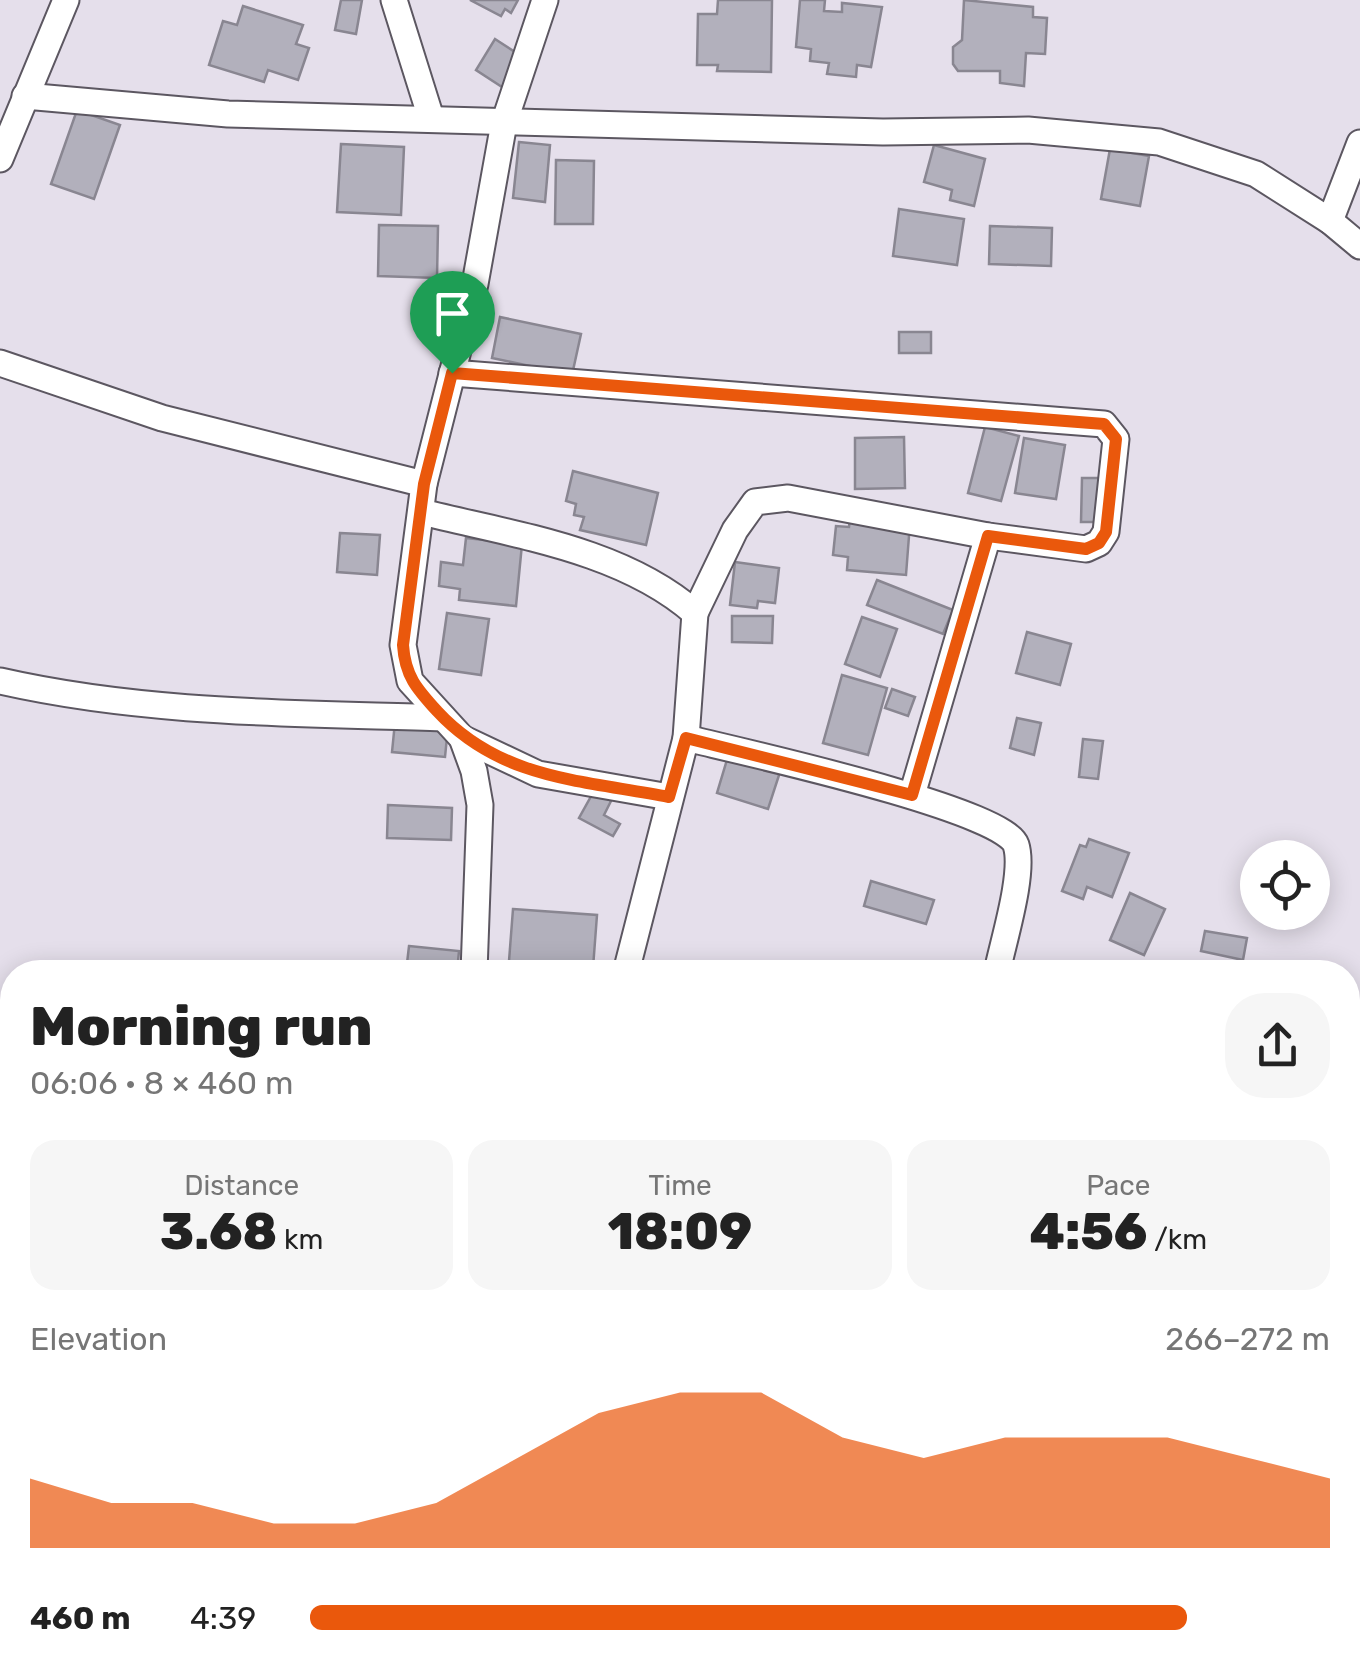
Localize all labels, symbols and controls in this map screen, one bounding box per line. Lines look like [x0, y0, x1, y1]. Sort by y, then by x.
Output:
pin [410, 271, 495, 374]
icon: arrive [425, 286, 480, 341]
map controls [1240, 840, 1330, 930]
button: locate [1240, 840, 1330, 930]
button: share [1225, 993, 1330, 1098]
text: Morning run [30, 994, 372, 1059]
text: 06:06 · 8 × 460 m [30, 1064, 293, 1102]
text: Distance [184, 1169, 299, 1202]
text: Time [648, 1169, 712, 1202]
text: Pace [1086, 1169, 1150, 1202]
text: 3.68 [160, 1202, 277, 1262]
text: 18:09 [608, 1202, 752, 1262]
text: 4:56 [1030, 1202, 1147, 1262]
text: km [277, 1223, 323, 1256]
text: /km [1147, 1223, 1207, 1256]
text: Elevation [30, 1320, 167, 1358]
text: 266–272 m [1165, 1320, 1330, 1358]
text: 460 m [30, 1599, 131, 1637]
text: 4:39 [190, 1599, 256, 1637]

